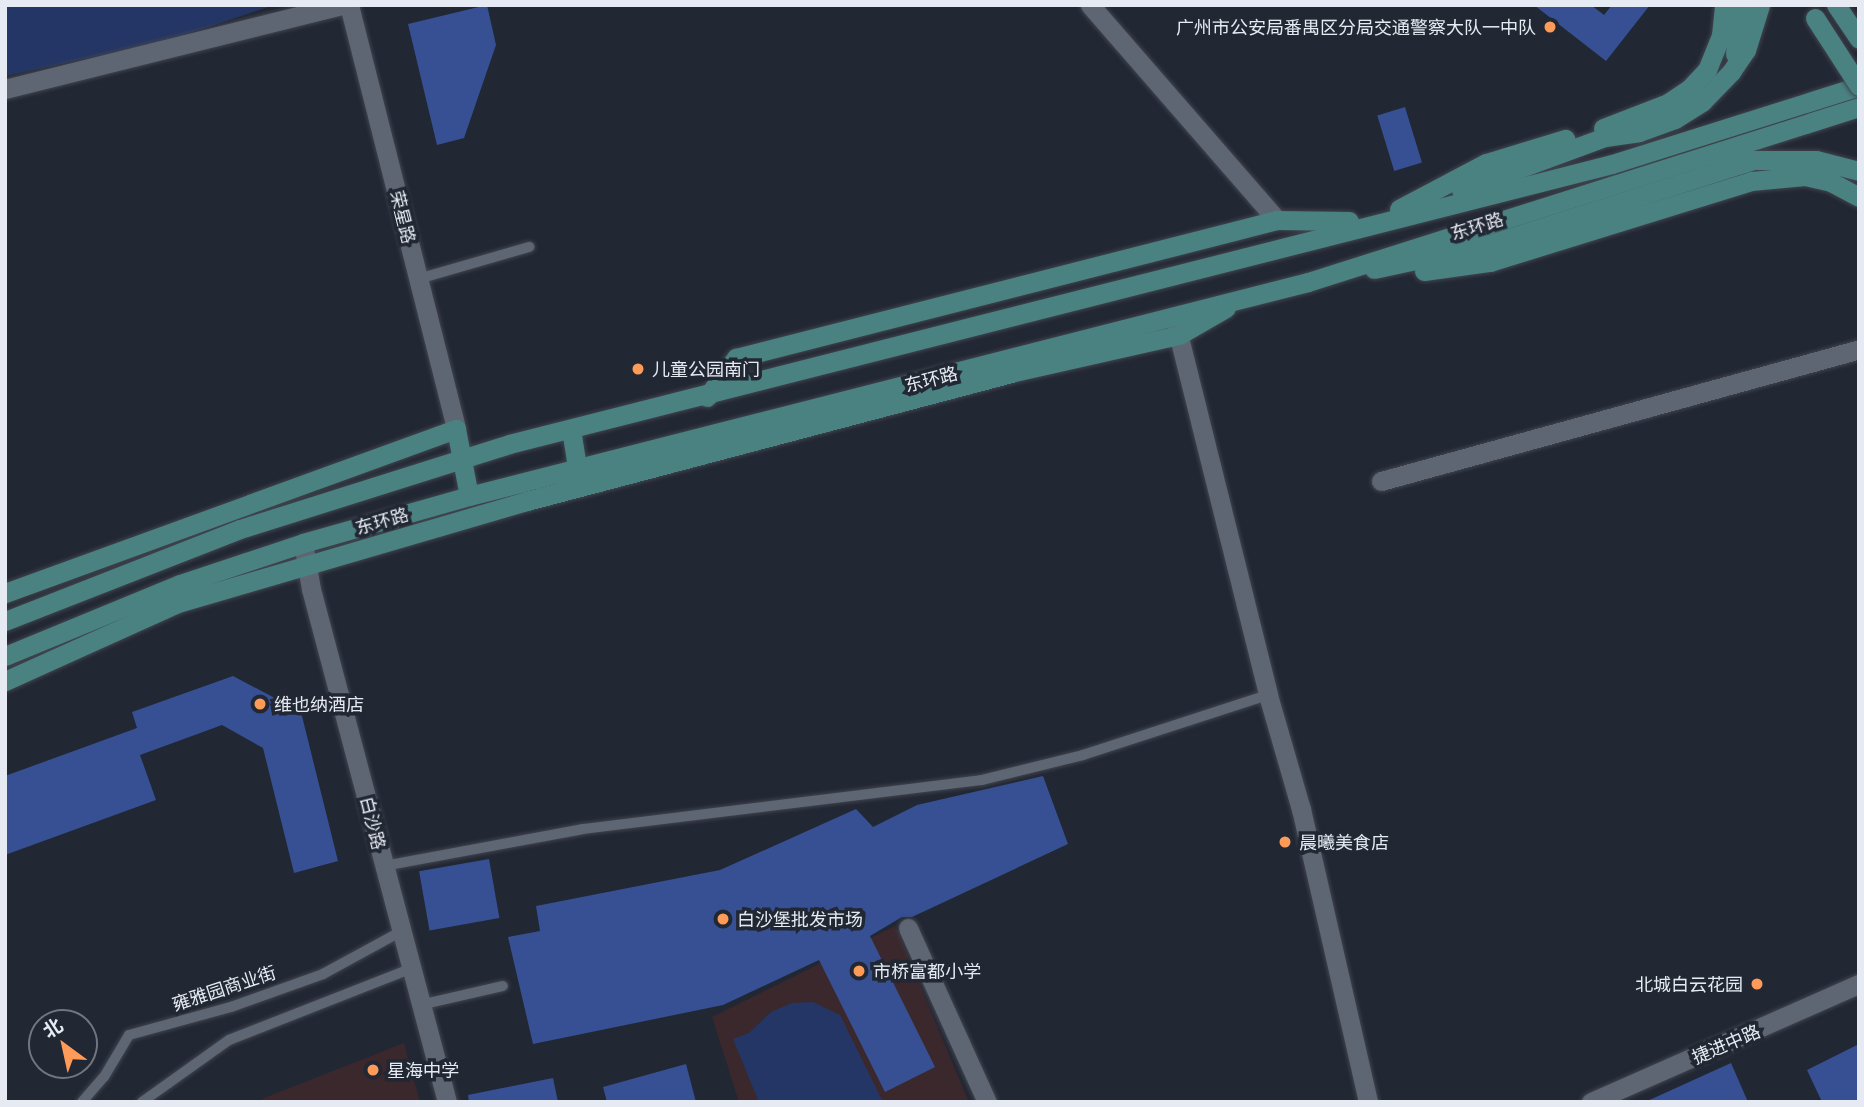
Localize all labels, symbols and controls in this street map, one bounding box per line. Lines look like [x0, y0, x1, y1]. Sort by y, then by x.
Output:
place label: 广州市公安局番禺区分局交通警察大队一中队 [1176, 16, 1536, 38]
marker: 广州市公安局番禺区分局交通警察大队一中队 [1542, 19, 1558, 35]
street label: 荣星路 [386, 188, 420, 246]
street label: 东环路 [1448, 208, 1506, 244]
place label: 儿童公园南门 [652, 358, 760, 380]
marker: 儿童公园南门 [630, 361, 646, 377]
street label: 东环路 [902, 362, 960, 396]
street label: 东环路 [353, 503, 411, 539]
place label: 维也纳酒店 [274, 693, 364, 715]
marker: 维也纳酒店 [252, 696, 268, 712]
street label: 白沙路 [356, 794, 390, 852]
place label: 晨曦美食店 [1299, 831, 1389, 853]
marker: 晨曦美食店 [1277, 834, 1293, 850]
place label: 白沙堡批发市场 [737, 908, 863, 930]
marker: 白沙堡批发市场 [715, 911, 731, 927]
place label: 市桥富都小学 [873, 960, 981, 982]
street label: 雍雅园商业街 [169, 961, 279, 1015]
marker: 市桥富都小学 [851, 963, 867, 979]
place label: 北城白云花园 [1635, 973, 1743, 995]
marker: 北城白云花园 [1749, 976, 1765, 992]
north arrow [28, 1009, 98, 1079]
text: 北 [38, 1013, 67, 1042]
street label: 捷进中路 [1689, 1020, 1763, 1068]
place label: 星海中学 [387, 1059, 459, 1081]
marker: 星海中学 [365, 1062, 381, 1078]

